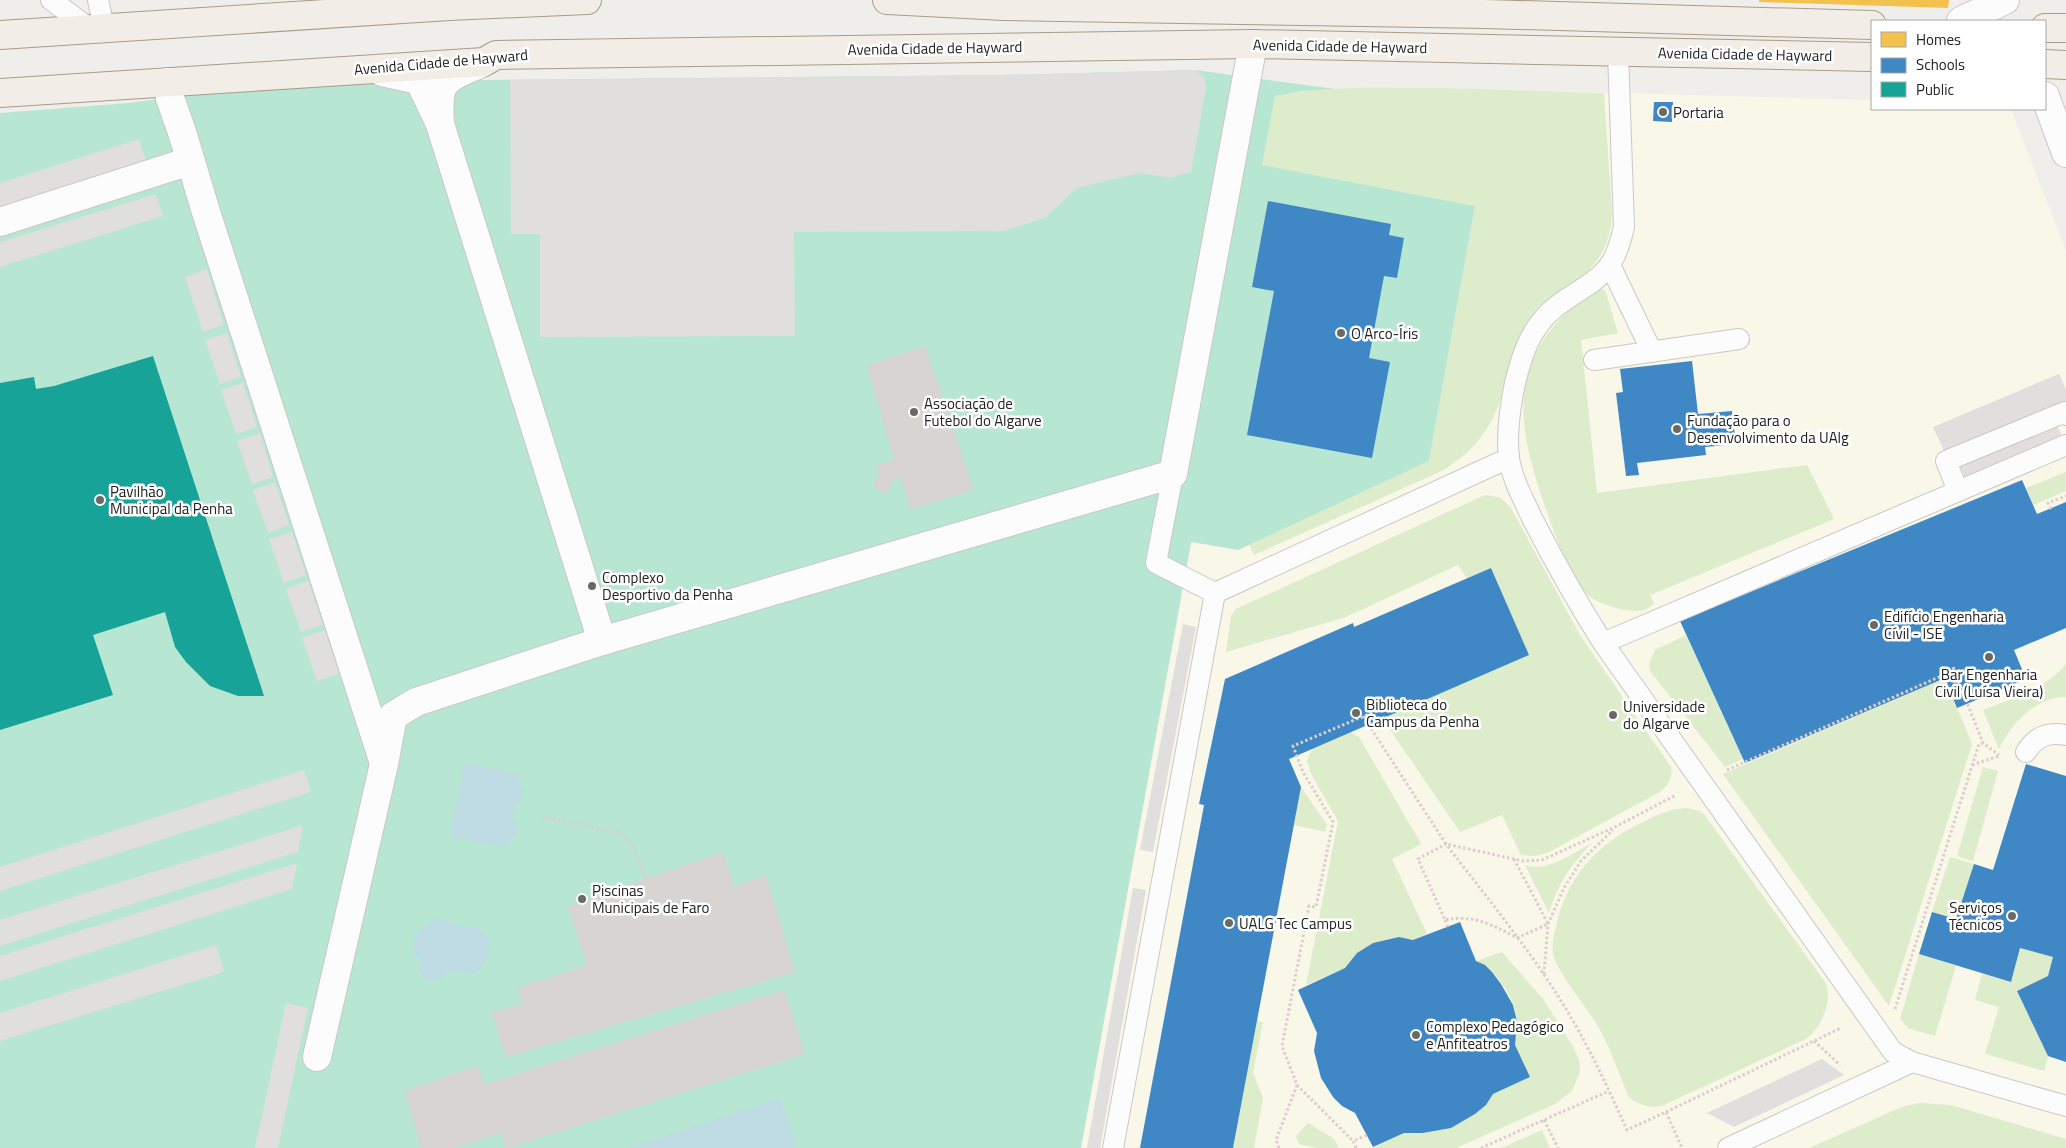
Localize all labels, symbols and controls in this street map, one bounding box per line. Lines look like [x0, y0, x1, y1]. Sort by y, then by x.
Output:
legend [1871, 20, 2046, 110]
text: Homes [1916, 28, 1961, 51]
street label: Avenida Cidade de Hayward [1253, 33, 1427, 59]
street label: Avenida Cidade de Hayward [848, 35, 1022, 61]
street label: Avenida Cidade de Hayward [1658, 41, 1832, 67]
street label: Avenida Cidade de Hayward [353, 43, 529, 81]
text: Schools [1916, 53, 1965, 76]
text: Public [1916, 78, 1954, 101]
place label: Portaria [1673, 101, 1724, 124]
marker: Portaria [1657, 106, 1669, 118]
place label: O Arco-Íris [1351, 322, 1418, 345]
marker: O Arco-Íris [1335, 327, 1347, 339]
place label: Associação de Futebol do Algarve [924, 392, 1042, 432]
marker: Associação de Futebol do Algarve [908, 406, 920, 418]
place label: Fundação para o Desenvolvimento da UAlg [1687, 409, 1849, 449]
marker: Fundação para o Desenvolvimento da UAlg [1671, 423, 1683, 435]
place label: Pavilhão Municipal da Penha [110, 480, 233, 520]
marker: Pavilhão Municipal da Penha [94, 494, 106, 506]
place label: Complexo Desportivo da Penha [602, 566, 733, 606]
marker: Complexo Desportivo da Penha [586, 580, 598, 592]
place label: Edifício Engenharia Cívil - ISE [1884, 605, 2004, 645]
marker: Edifício Engenharia Cívil - ISE [1868, 619, 1880, 631]
marker: Bar Engenharia Civil (Luísa Vieira) [1983, 651, 1995, 663]
place label: Bar Engenharia Civil (Luísa Vieira) [1935, 663, 2043, 703]
place label: Biblioteca do Campus da Penha [1366, 693, 1480, 733]
place label: Universidade do Algarve [1623, 695, 1705, 735]
marker: Biblioteca do Campus da Penha [1350, 707, 1362, 719]
marker: Universidade do Algarve [1607, 709, 1619, 721]
place label: Piscinas Municipais de Faro [592, 879, 709, 919]
marker: Piscinas Municipais de Faro [576, 893, 588, 905]
place label: Serviços Técnicos [1949, 896, 2002, 936]
marker: Serviços Técnicos [2006, 910, 2018, 922]
place label: UALG Tec Campus [1239, 912, 1352, 935]
marker: UALG Tec Campus [1223, 917, 1235, 929]
place label: Complexo Pedagógico e Anfiteatros [1426, 1015, 1564, 1055]
marker: Complexo Pedagógico e Anfiteatros [1410, 1029, 1422, 1041]

